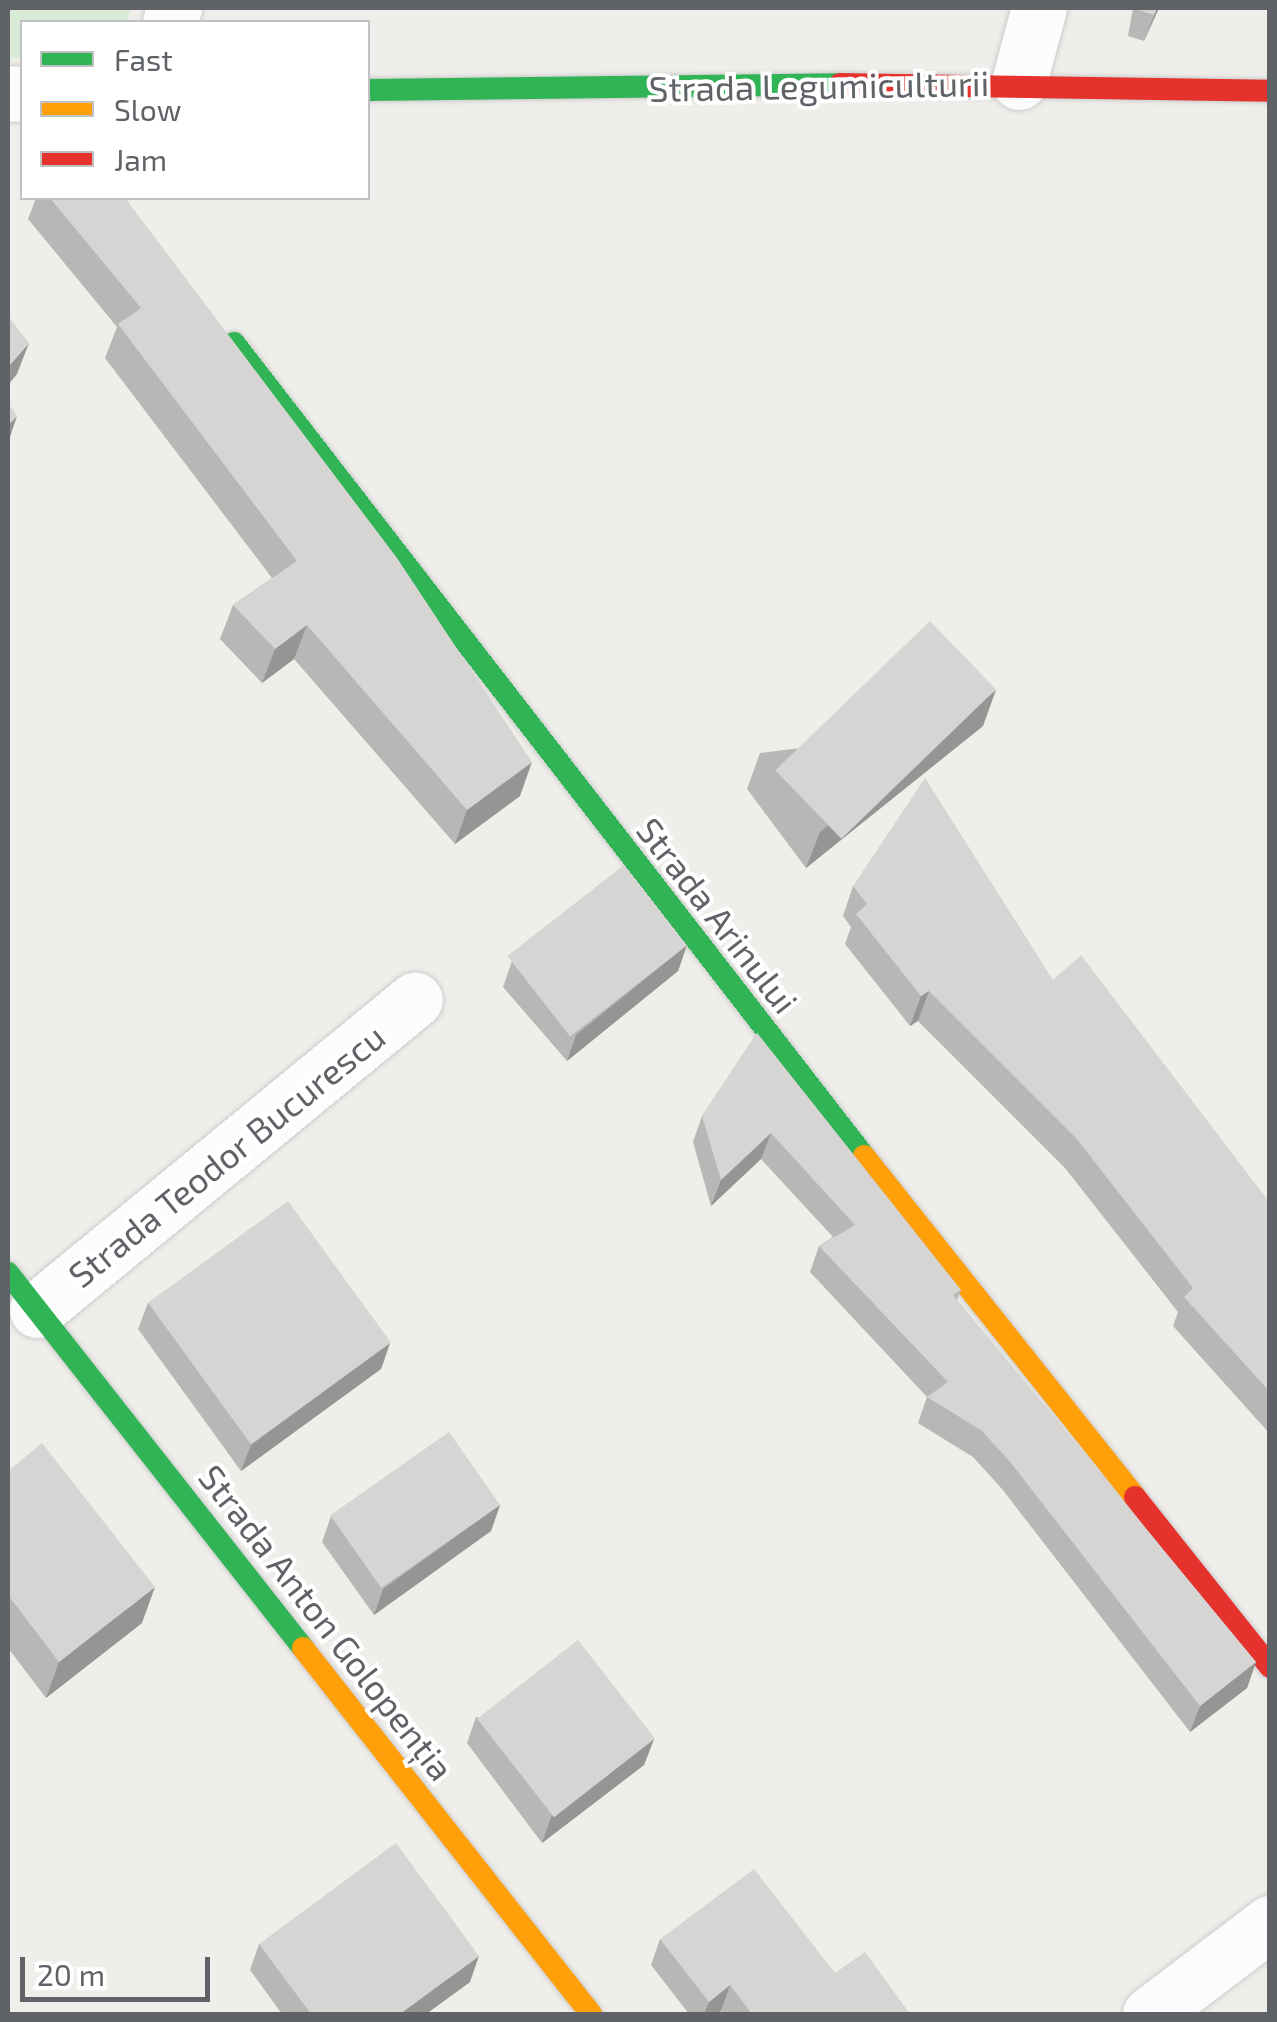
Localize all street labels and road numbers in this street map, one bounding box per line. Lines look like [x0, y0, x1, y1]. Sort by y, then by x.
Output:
street label: Strada Legumiculturii [648, 61, 990, 109]
street label: Strada Arinului [629, 809, 807, 1021]
street label: Strada Teodor Bucurescu [59, 1014, 393, 1296]
street label: Strada Anton Golopenția [191, 1456, 463, 1788]

